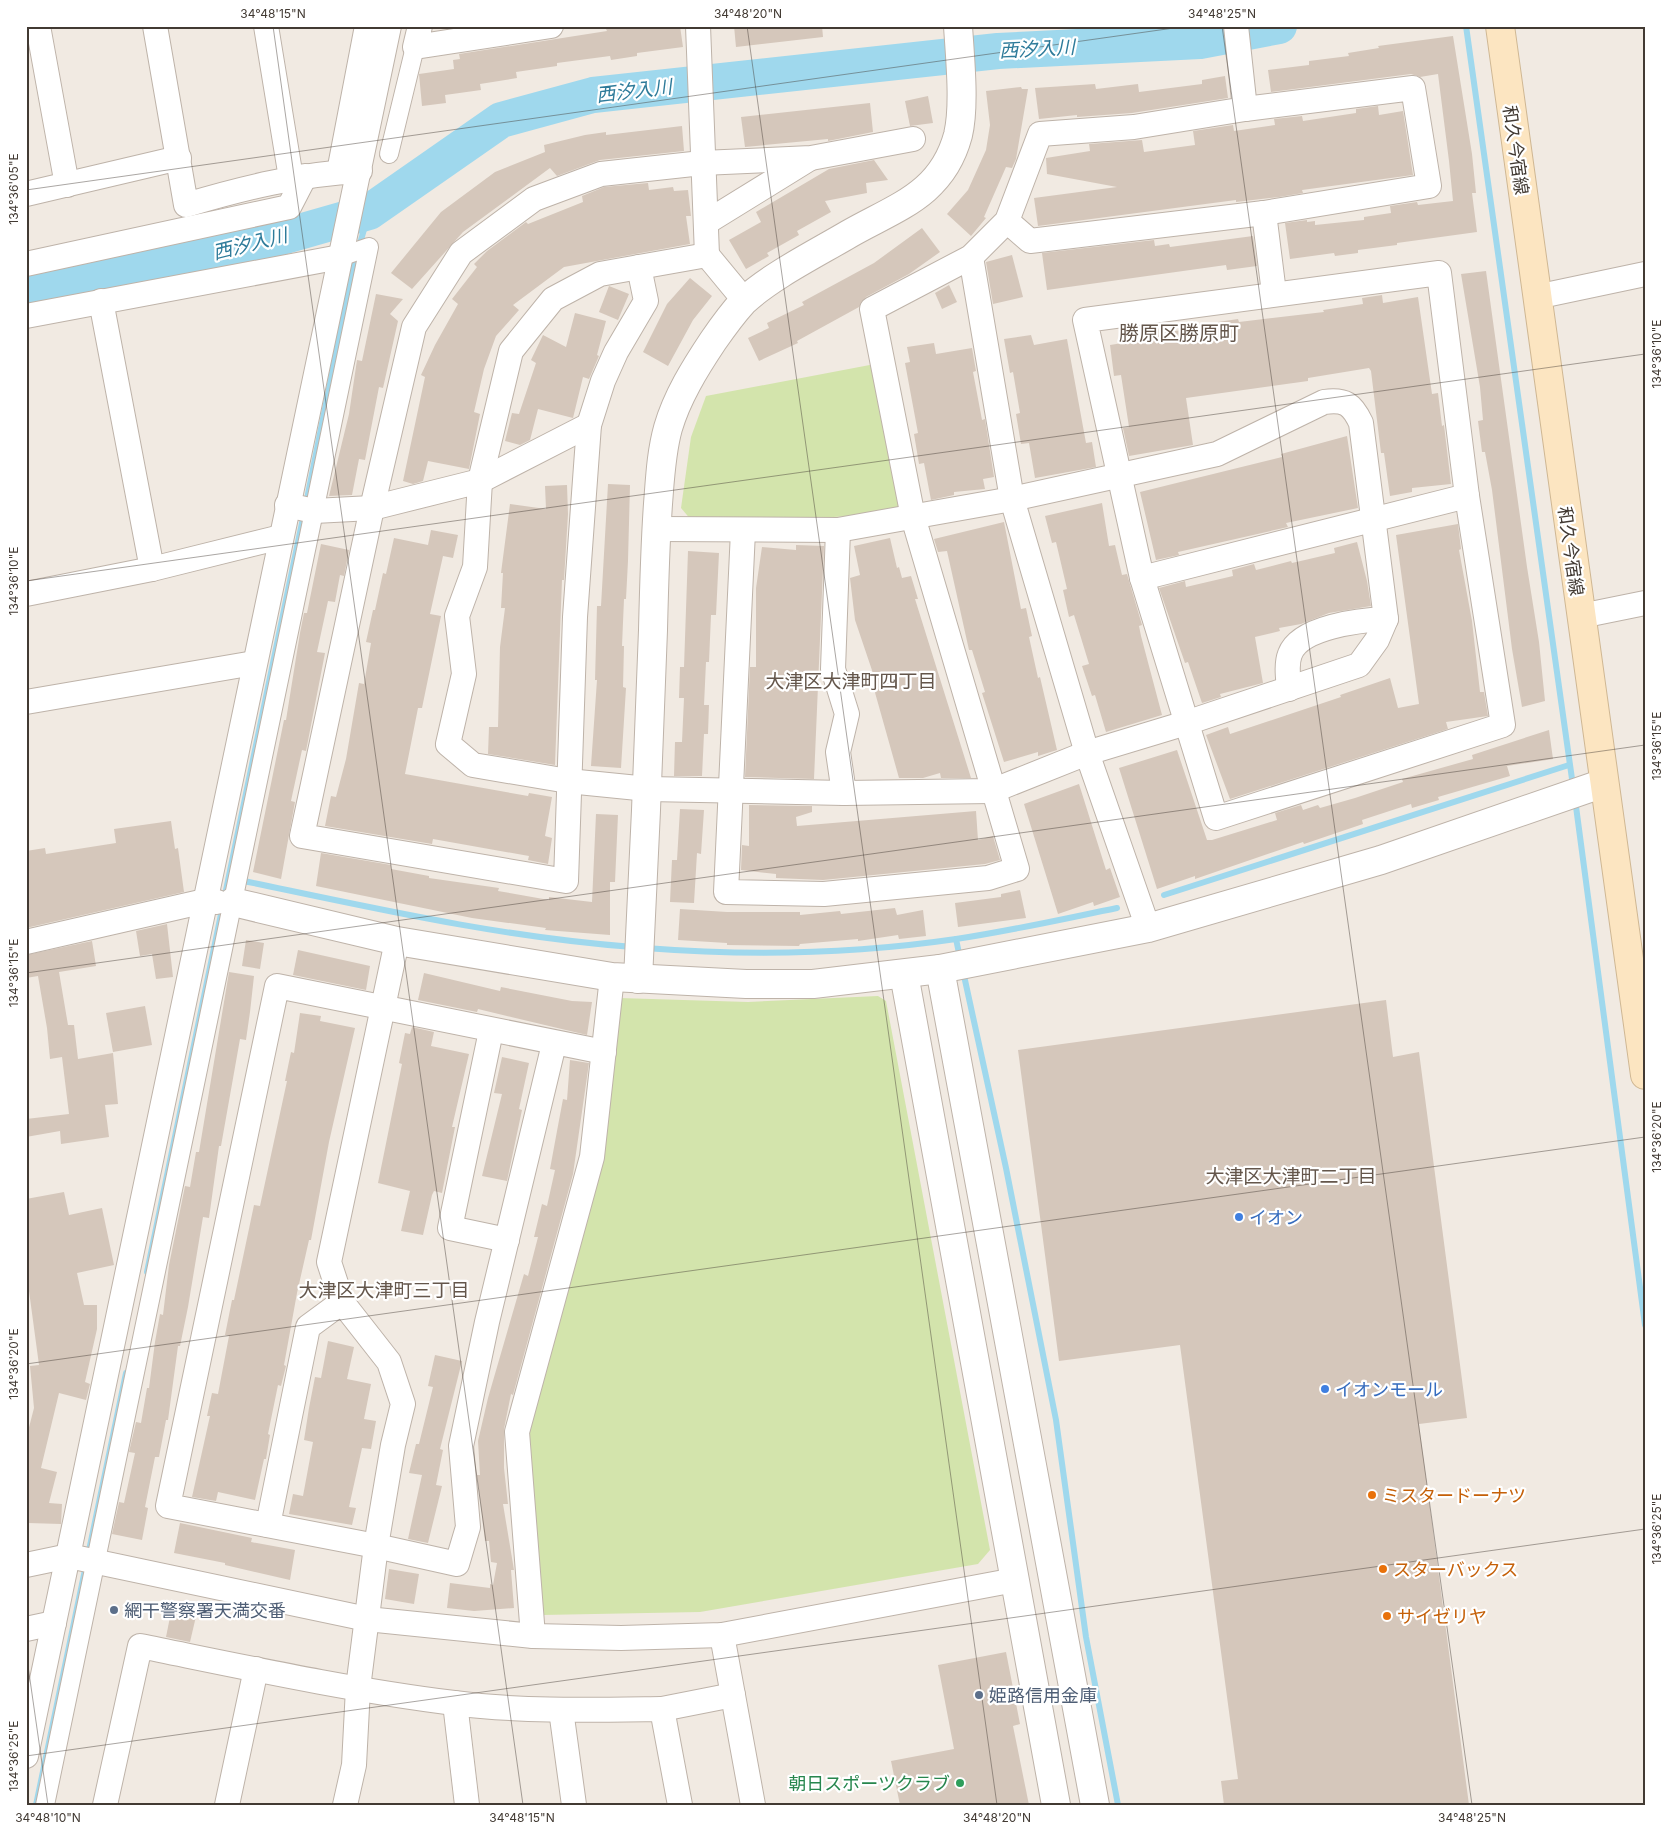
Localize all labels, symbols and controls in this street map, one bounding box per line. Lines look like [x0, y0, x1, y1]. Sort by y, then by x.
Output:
text: 34°48'15"N [240, 6, 306, 21]
text: 34°48'20"N [714, 6, 782, 21]
text: 34°48'25"N [1188, 6, 1256, 21]
water label: 西汐入川 [998, 35, 1078, 62]
water label: 西汐入川 [595, 75, 675, 107]
street label: 和久今宿線 [1499, 104, 1533, 196]
text: 134°36'05"E [6, 153, 21, 225]
water label: 西汐入川 [210, 223, 292, 264]
text: 134°36'10"E [1649, 320, 1664, 388]
district label: 勝原区勝原町 [1119, 321, 1239, 345]
street label: 和久今宿線 [1554, 505, 1588, 597]
text: 134°36'10"E [6, 547, 21, 615]
district label: 大津区大津町四丁目 [765, 670, 937, 693]
text: 134°36'15"E [1649, 712, 1664, 780]
text: 134°36'15"E [6, 939, 21, 1007]
text: 134°36'20"E [1649, 1101, 1664, 1173]
district label: 大津区大津町二丁目 [1205, 1165, 1377, 1188]
place label: イオン [1249, 1207, 1303, 1228]
marker: イオン [1233, 1211, 1245, 1223]
district label: 大津区大津町三丁目 [298, 1279, 470, 1302]
text: 134°36'20"E [6, 1328, 21, 1400]
place label: イオンモール [1335, 1379, 1443, 1400]
marker: イオンモール [1319, 1383, 1331, 1395]
place label: ミスタードーナツ [1382, 1485, 1526, 1506]
marker: ミスタードーナツ [1366, 1489, 1378, 1501]
text: 134°36'25"E [1649, 1493, 1664, 1565]
place label: スターバックス [1393, 1559, 1518, 1580]
marker: スターバックス [1377, 1563, 1389, 1575]
place label: 網干警察署天満交番 [124, 1600, 286, 1621]
marker: 網干警察署天満交番 [108, 1604, 120, 1616]
place label: サイゼリヤ [1397, 1606, 1487, 1627]
marker: サイゼリヤ [1381, 1610, 1393, 1622]
place label: 姫路信用金庫 [989, 1685, 1097, 1706]
marker: 姫路信用金庫 [973, 1689, 985, 1701]
text: 134°36'25"E [6, 1720, 21, 1792]
place label: 朝日スポーツクラブ [788, 1773, 950, 1794]
marker: 朝日スポーツクラブ [954, 1777, 966, 1789]
text: 34°48'10"N [15, 1810, 81, 1825]
text: 34°48'15"N [489, 1810, 555, 1825]
text: 34°48'20"N [963, 1810, 1031, 1825]
text: 34°48'25"N [1438, 1810, 1506, 1825]

